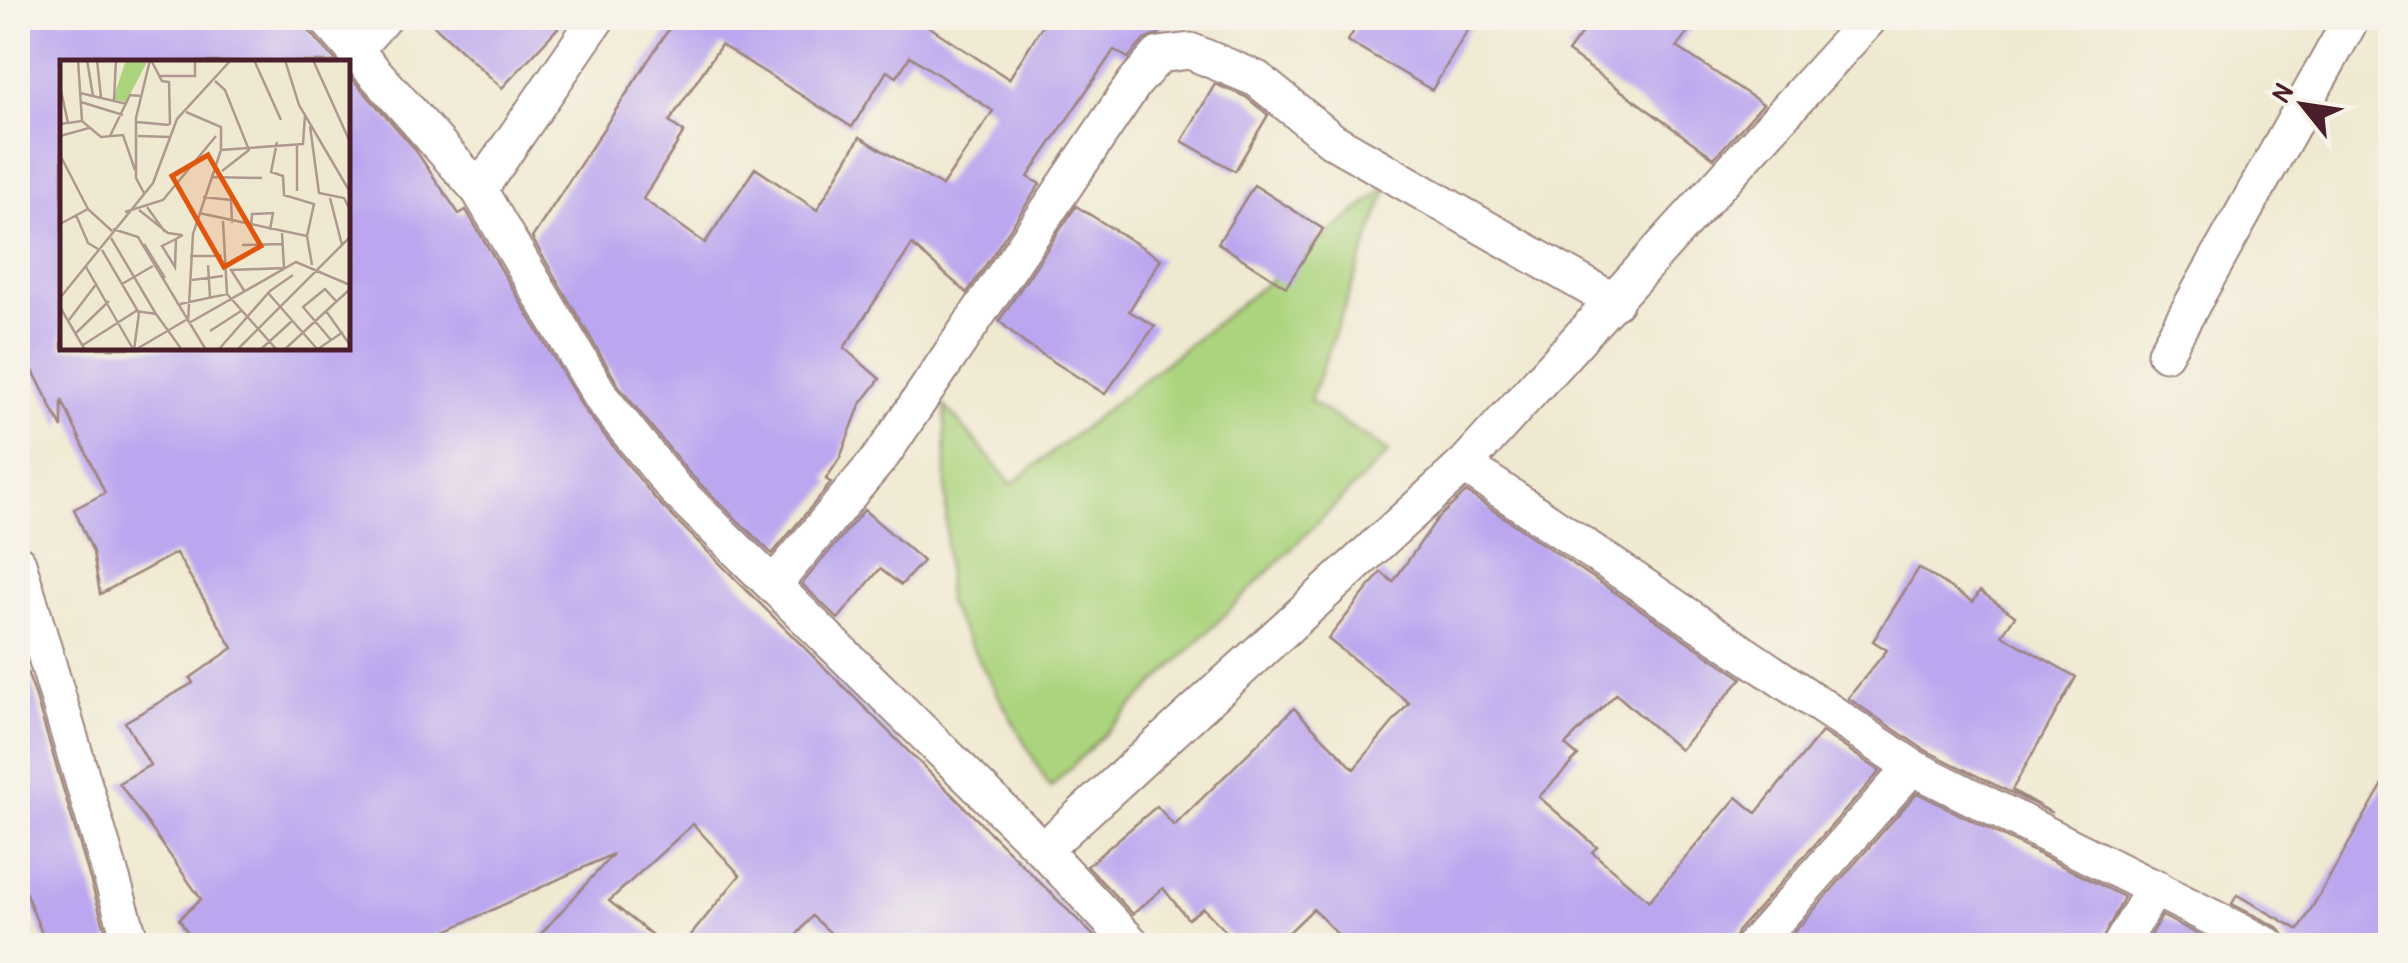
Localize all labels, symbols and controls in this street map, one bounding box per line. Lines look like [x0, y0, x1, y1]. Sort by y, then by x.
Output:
north arrow [2253, 55, 2353, 155]
inset map [60, 60, 350, 350]
text: N [2261, 76, 2302, 108]

